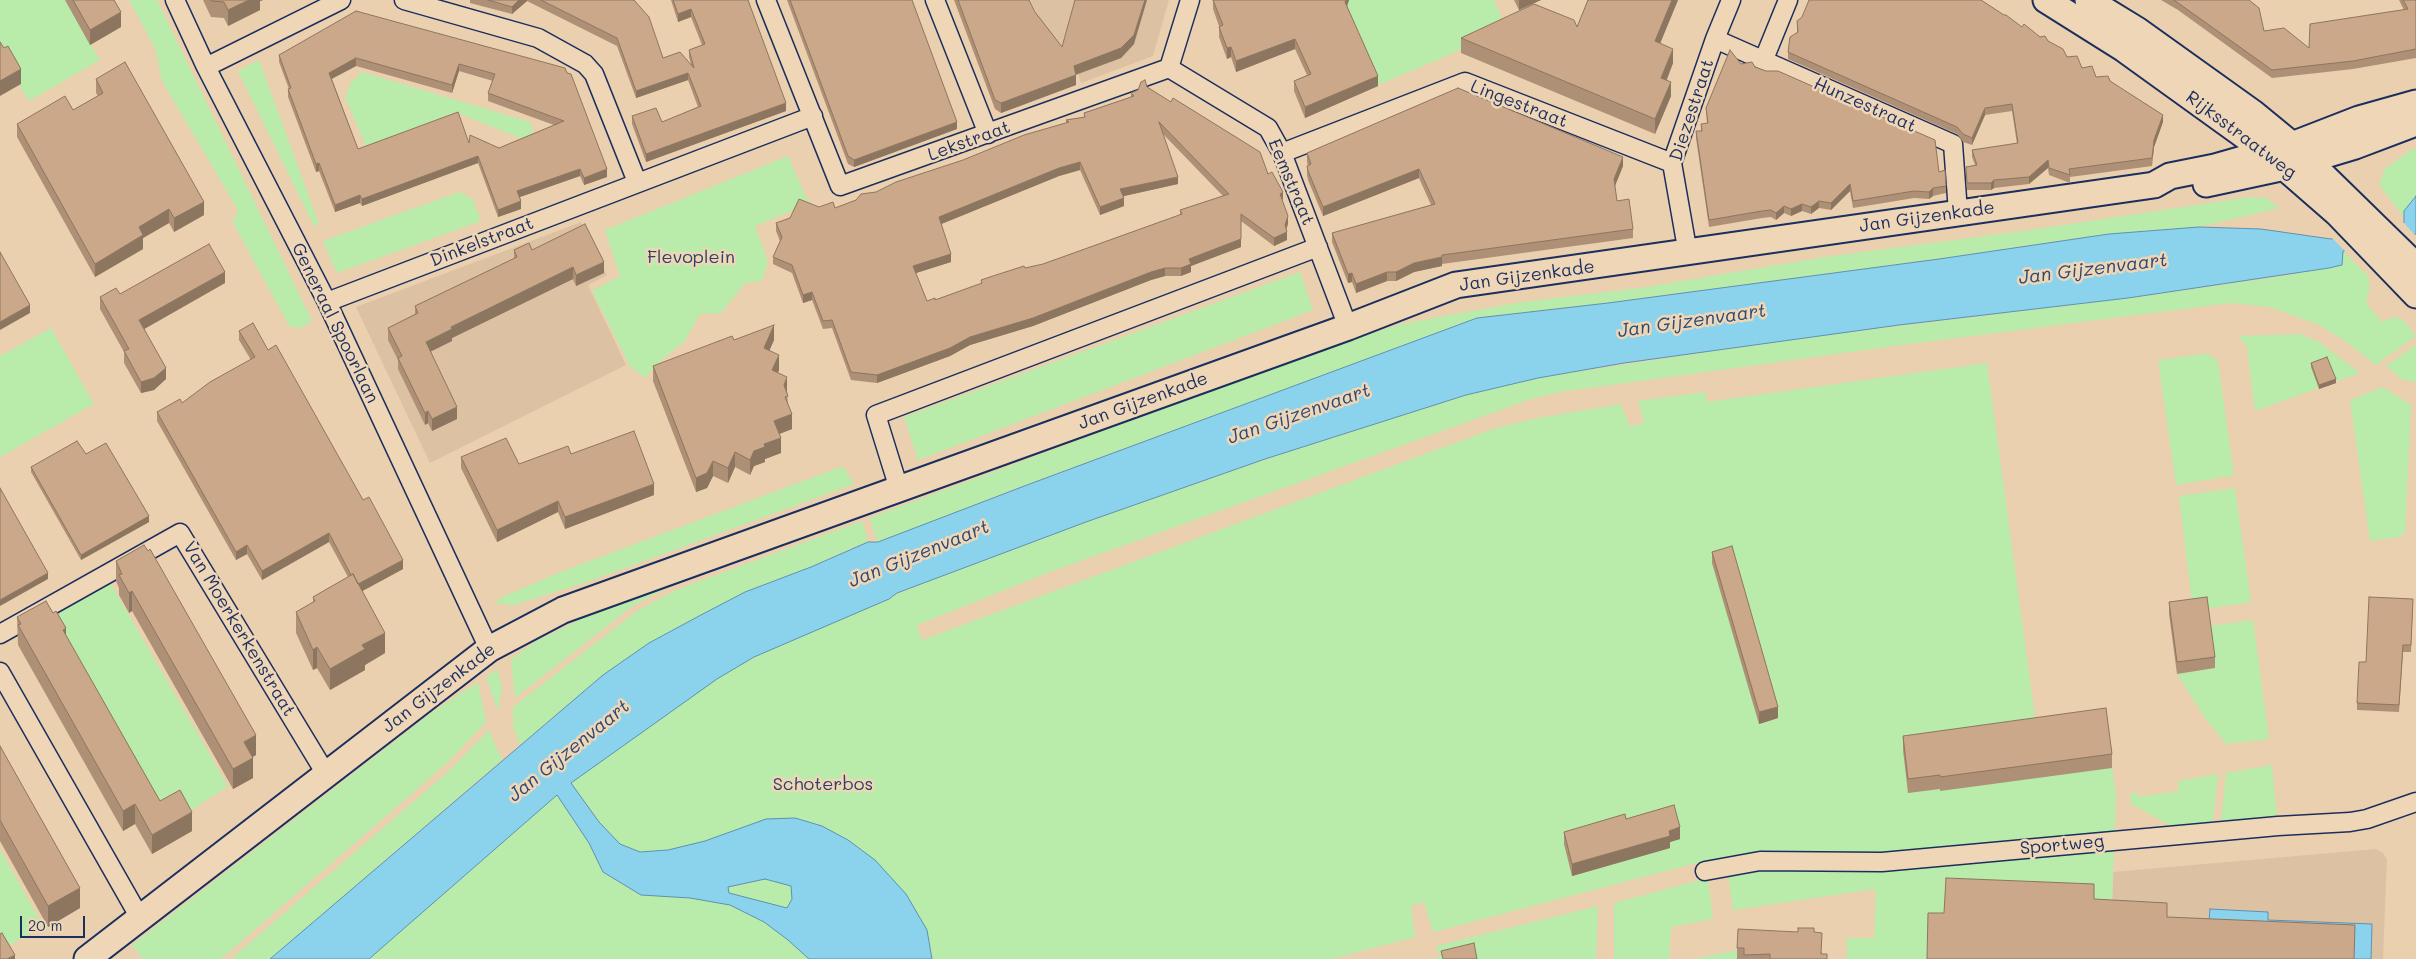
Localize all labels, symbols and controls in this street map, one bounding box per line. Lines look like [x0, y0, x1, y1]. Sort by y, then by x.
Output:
street label: Diezestraat [1665, 56, 1719, 164]
street label: Hunzestraat [1810, 73, 1920, 137]
street label: Lingestraat [1467, 76, 1571, 132]
street label: Rijksstraatweg [2181, 86, 2301, 184]
street label: Lekstraat [925, 116, 1013, 166]
street label: Eemstraat [1263, 136, 1319, 228]
street label: Jan Gijzenkade [1858, 197, 1996, 237]
street label: Dinkelstraat [427, 212, 537, 272]
street label: Generaal Spoorlaan [287, 239, 383, 407]
park label: Flevoplein [647, 246, 735, 268]
water label: Jan Gijzenvaart [2017, 249, 2169, 289]
street label: Jan Gijzenkade [1458, 256, 1596, 296]
water label: Jan Gijzenvaart [1616, 299, 1768, 343]
street label: Jan Gijzenkade [1075, 368, 1211, 434]
water label: Jan Gijzenvaart [1225, 379, 1373, 449]
water label: Jan Gijzenvaart [845, 515, 993, 593]
street label: Van Moerkerkenstraat [178, 538, 300, 720]
street label: Jan Gijzenkade [378, 638, 500, 738]
water label: Jan Gijzenvaart [504, 695, 634, 807]
park label: Schoterbos [773, 773, 873, 795]
street label: Sportweg [2019, 831, 2105, 859]
scale bar [22, 906, 88, 938]
text: 20 m [28, 915, 62, 935]

